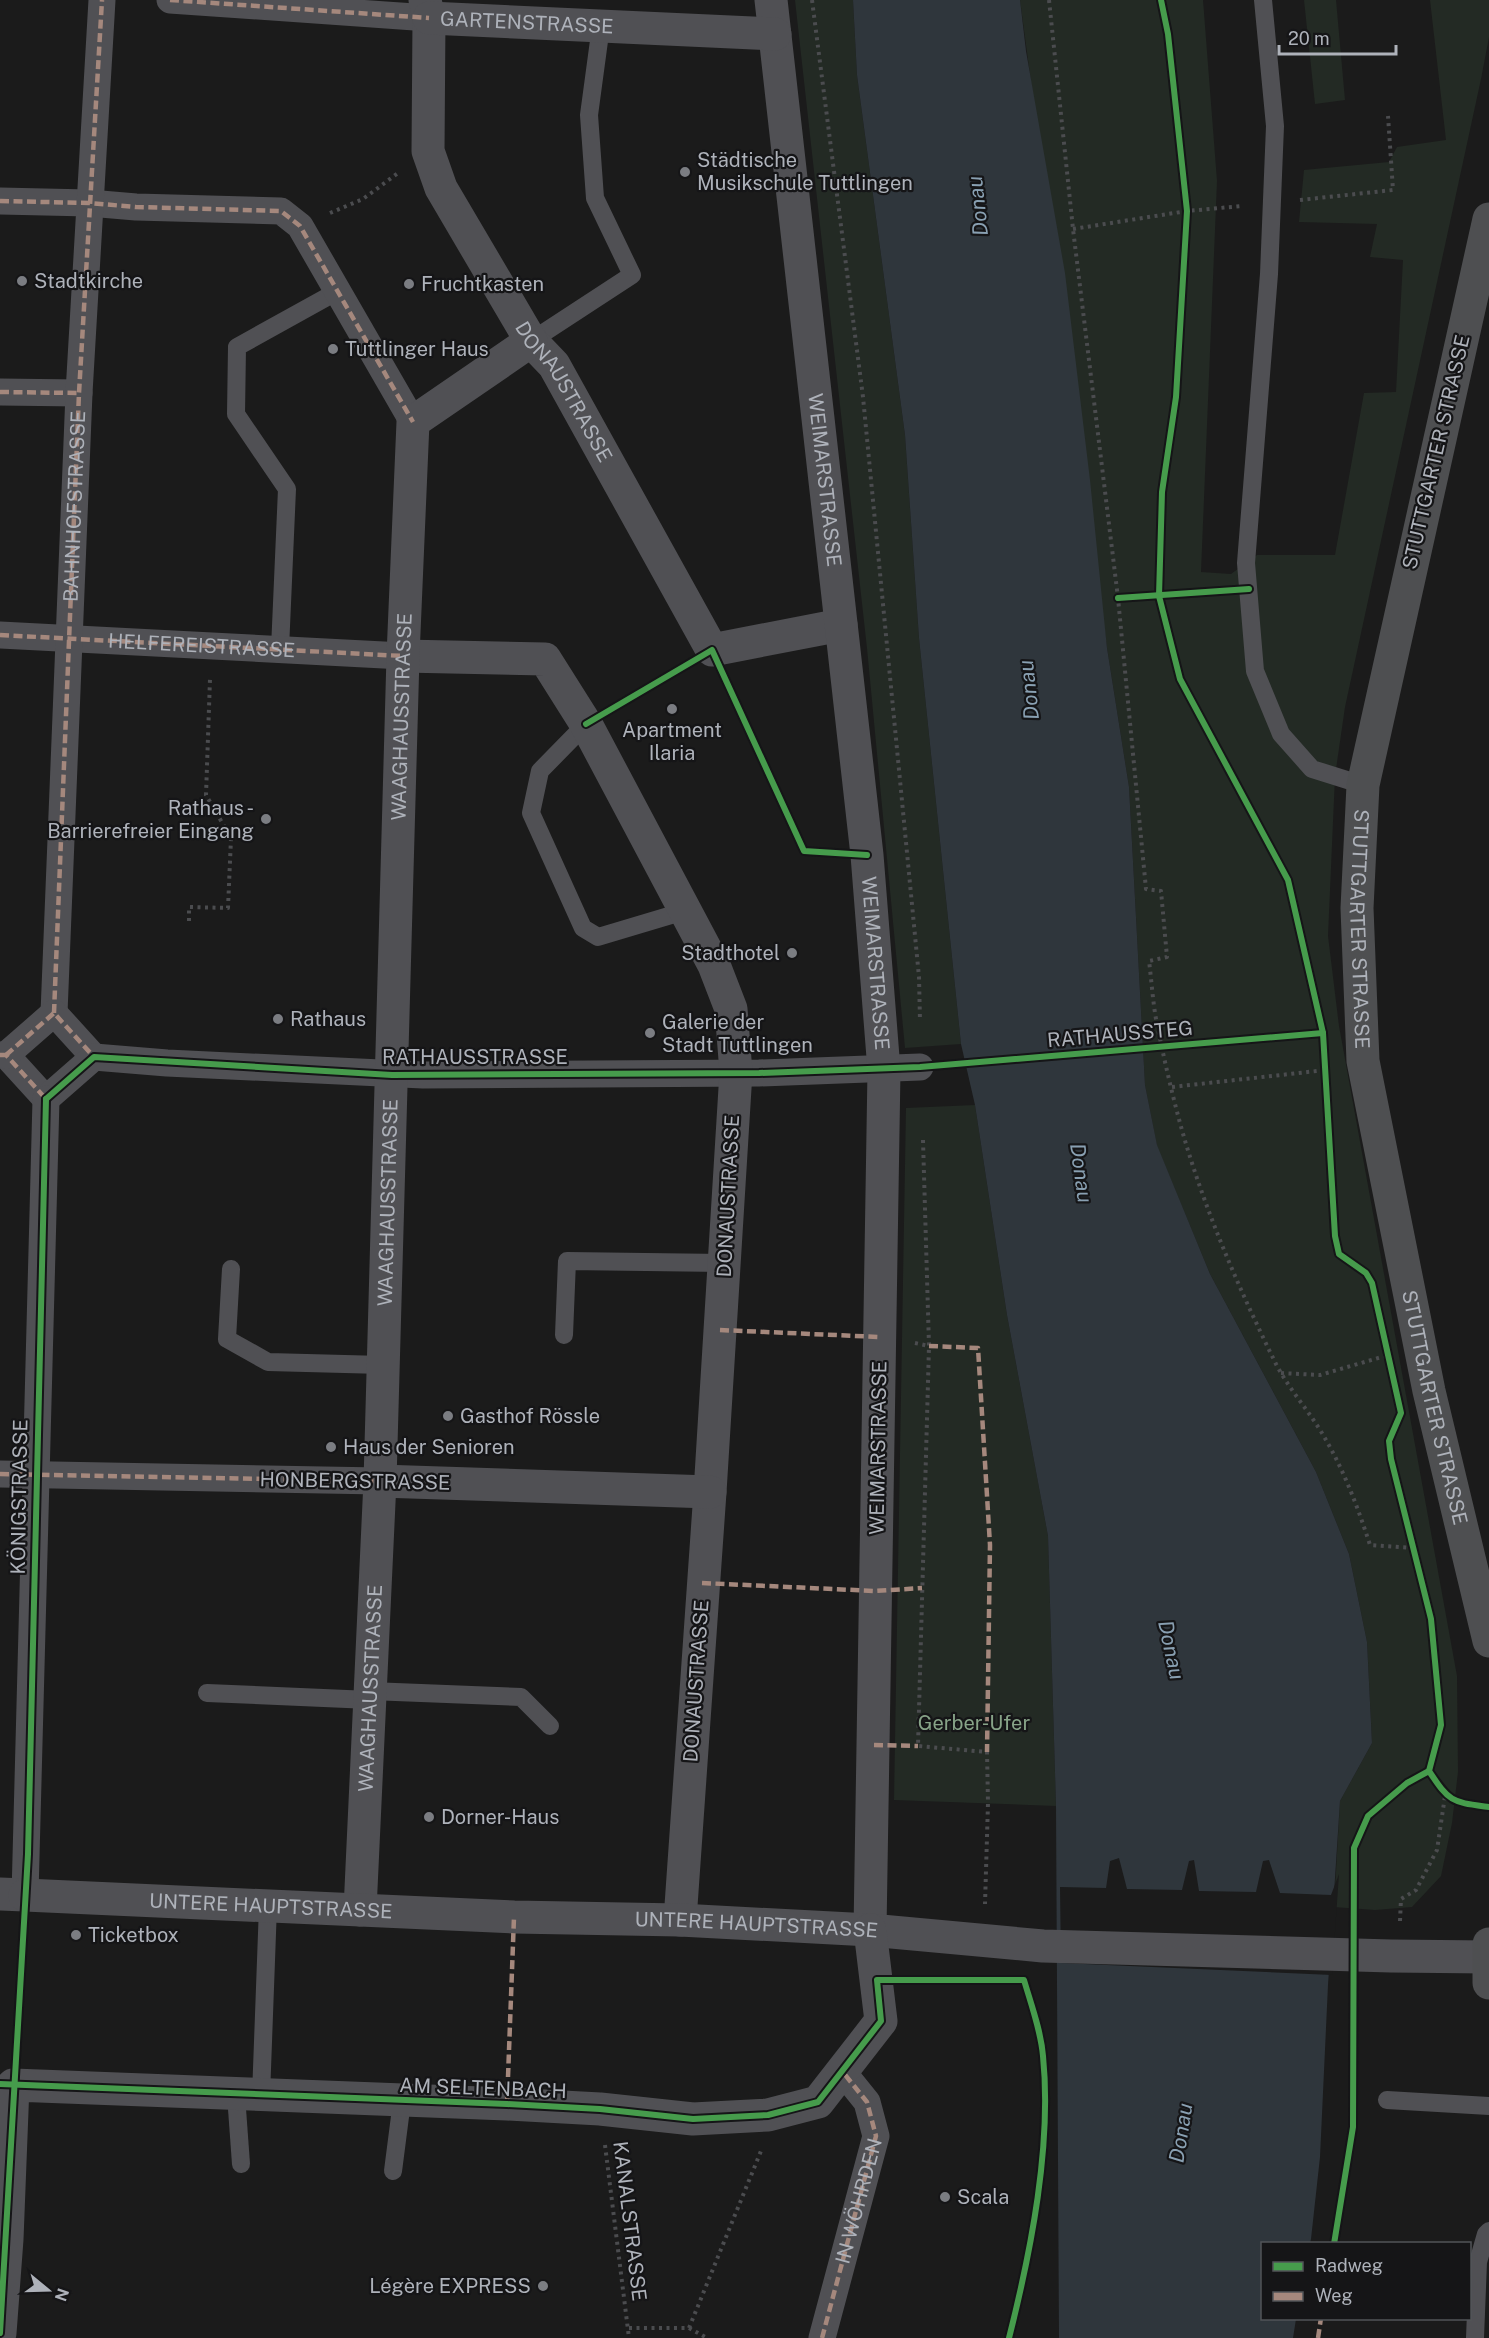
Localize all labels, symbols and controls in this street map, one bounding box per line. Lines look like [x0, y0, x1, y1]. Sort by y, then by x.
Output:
street label: GARTENSTRASSE [440, 7, 614, 39]
scale bar [1279, 18, 1396, 56]
text: 20 m [1288, 28, 1330, 49]
place label: Städtische Musikschule Tuttlingen [697, 148, 913, 195]
marker: Städtische Musikschule Tuttlingen [678, 165, 692, 179]
water label: Donau [962, 175, 993, 237]
place label: Stadtkirche [34, 269, 143, 293]
place label: Fruchtkasten [421, 272, 544, 296]
marker: Stadtkirche [15, 274, 29, 288]
marker: Fruchtkasten [402, 277, 416, 291]
street label: DONAUSTRASSE [510, 317, 617, 466]
street label: STUTTGARTER STRASSE [1397, 332, 1475, 572]
place label: Tuttlinger Haus [345, 337, 489, 361]
marker: Tuttlinger Haus [326, 342, 340, 356]
street label: WEIMARSTRASSE [803, 392, 847, 568]
street label: BAHNHOFSTRASSE [59, 410, 90, 603]
street label: WAAGHAUSSTRASSE [386, 613, 417, 821]
street label: HELFEREISTRASSE [108, 629, 296, 662]
water label: Donau [1013, 659, 1044, 721]
marker: Apartment Ilaria [665, 702, 679, 716]
place label: Apartment Ilaria [622, 718, 722, 765]
place label: Rathaus - Barrierefreier Eingang [47, 796, 254, 843]
street label: STUTTGARTER STRASSE [1345, 809, 1375, 1049]
marker: Rathaus - Barrierefreier Eingang [259, 812, 273, 826]
street label: WEIMARSTRASSE [857, 876, 894, 1051]
place label: Stadthotel [681, 941, 780, 965]
marker: Stadthotel [785, 946, 799, 960]
place label: Rathaus [290, 1007, 366, 1031]
place label: Galerie der Stadt Tuttlingen [662, 1010, 813, 1057]
marker: Rathaus [271, 1012, 285, 1026]
street label: RATHAUSSTEG [1046, 1016, 1194, 1052]
marker: Galerie der Stadt Tuttlingen [643, 1026, 657, 1040]
street label: RATHAUSSTRASSE [382, 1045, 568, 1069]
street label: WAAGHAUSSTRASSE [373, 1099, 403, 1307]
street label: DONAUSTRASSE [712, 1114, 744, 1278]
water label: Donau [1065, 1141, 1098, 1204]
street label: STUTTGARTER STRASSE [1397, 1288, 1473, 1527]
street label: WEIMARSTRASSE [864, 1361, 892, 1535]
place label: Gasthof Rössle [460, 1404, 600, 1428]
marker: Gasthof Rössle [441, 1409, 455, 1423]
street label: KÖNIGSTRASSE [5, 1419, 32, 1575]
place label: Haus der Senioren [343, 1435, 515, 1459]
marker: Haus der Senioren [324, 1440, 338, 1454]
street label: HONBERGSTRASSE [259, 1467, 451, 1495]
street label: WAAGHAUSSTRASSE [354, 1584, 387, 1792]
street label: DONAUSTRASSE [678, 1599, 714, 1763]
water label: Donau [1153, 1618, 1190, 1682]
park label: Gerber-Ufer [918, 1711, 1030, 1735]
place label: Dorner-Haus [441, 1805, 559, 1829]
marker: Dorner-Haus [422, 1810, 436, 1824]
street label: UNTERE HAUPTSTRASSE [149, 1889, 393, 1924]
street label: UNTERE HAUPTSTRASSE [634, 1907, 879, 1943]
place label: Ticketbox [88, 1923, 179, 1947]
marker: Ticketbox [69, 1928, 83, 1942]
street label: AM SELTENBACH [399, 2073, 567, 2103]
water label: Donau [1163, 2101, 1198, 2165]
street label: IN WÖHRDEN [830, 2135, 887, 2266]
street label: KANALSTRASSE [608, 2140, 652, 2302]
place label: Scala [957, 2185, 1009, 2209]
marker: Scala [938, 2190, 952, 2204]
legend [1261, 2242, 1471, 2320]
text: Radweg [1315, 2255, 1383, 2276]
north arrow [18, 2260, 78, 2320]
place label: Légère EXPRESS [369, 2274, 531, 2298]
marker: Légère EXPRESS [536, 2279, 550, 2293]
text: Weg [1315, 2285, 1353, 2306]
text: N [51, 2286, 73, 2304]

